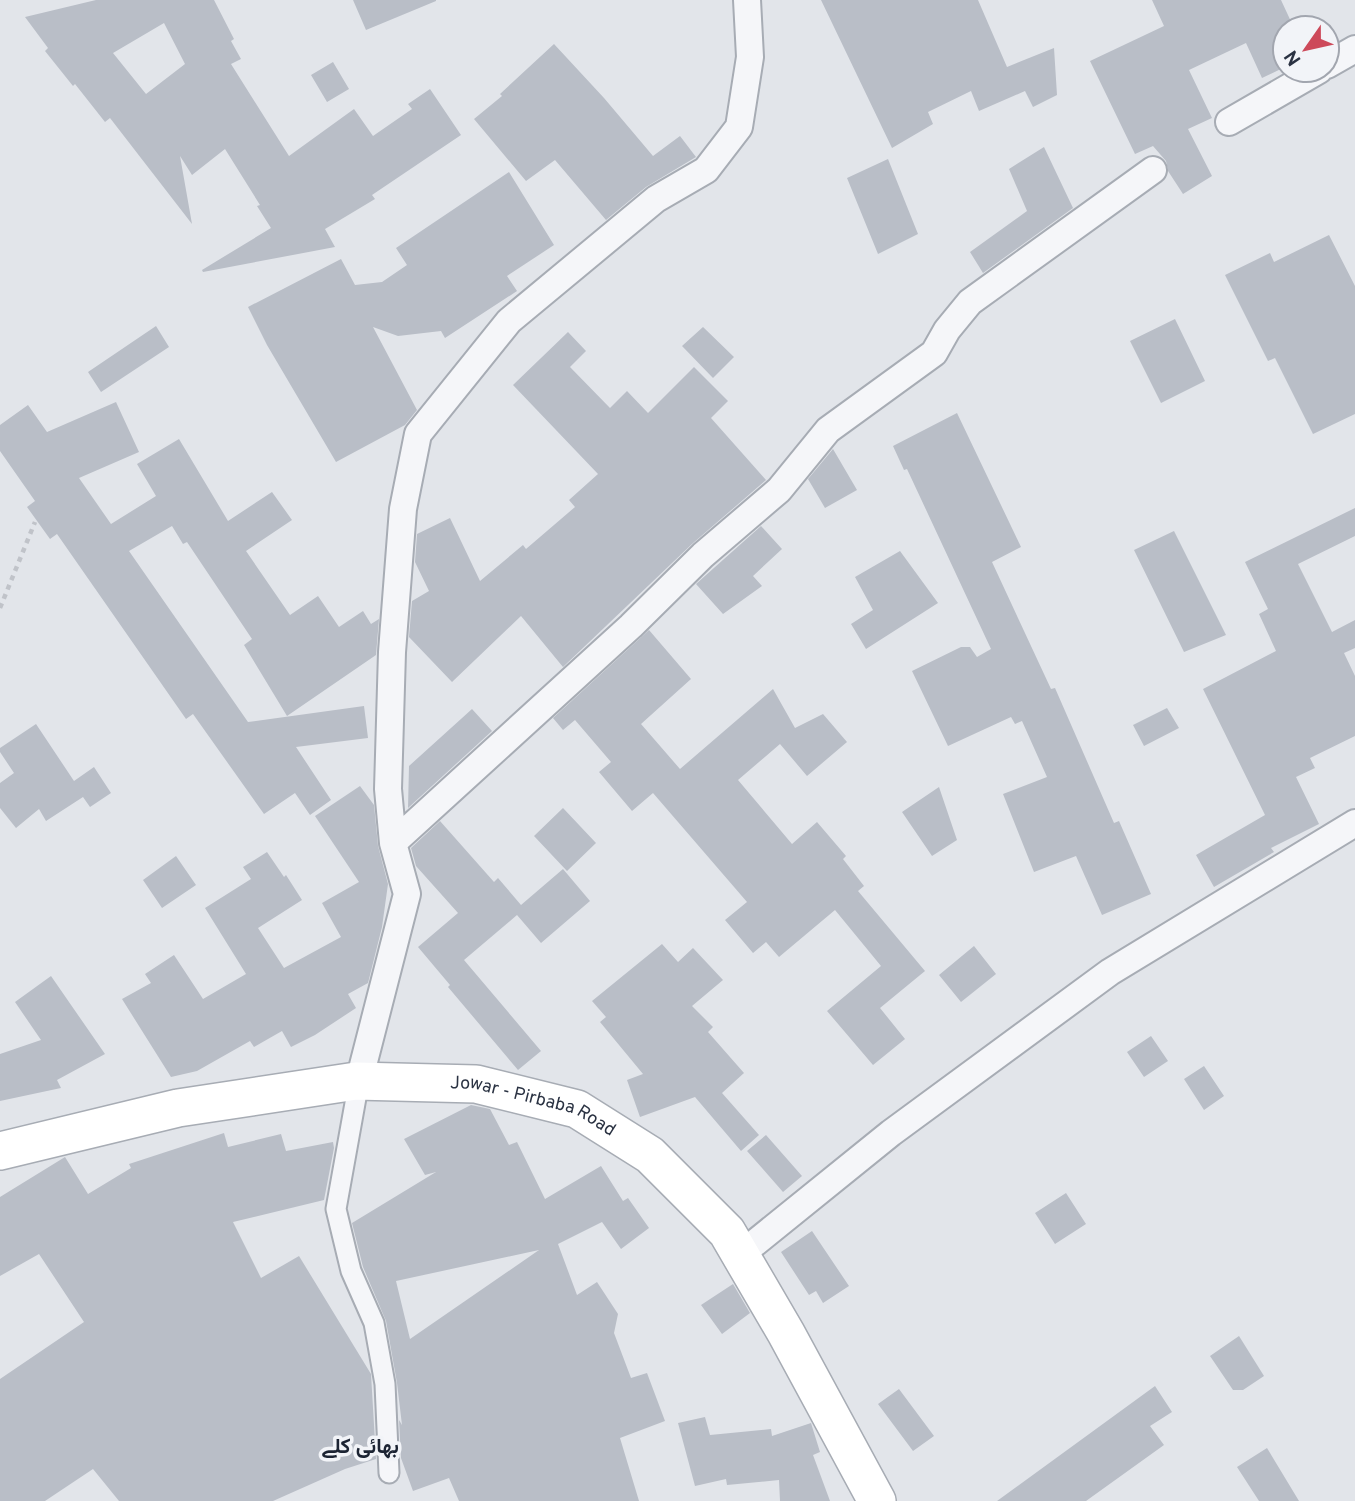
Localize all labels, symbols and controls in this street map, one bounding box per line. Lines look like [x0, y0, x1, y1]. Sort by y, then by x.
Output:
north arrow [1271, 14, 1341, 84]
text: N [1280, 45, 1307, 70]
street label: Jowar - Pirbaba Road [450, 1071, 620, 1142]
district label: بھائی كلے [321, 1434, 399, 1461]

